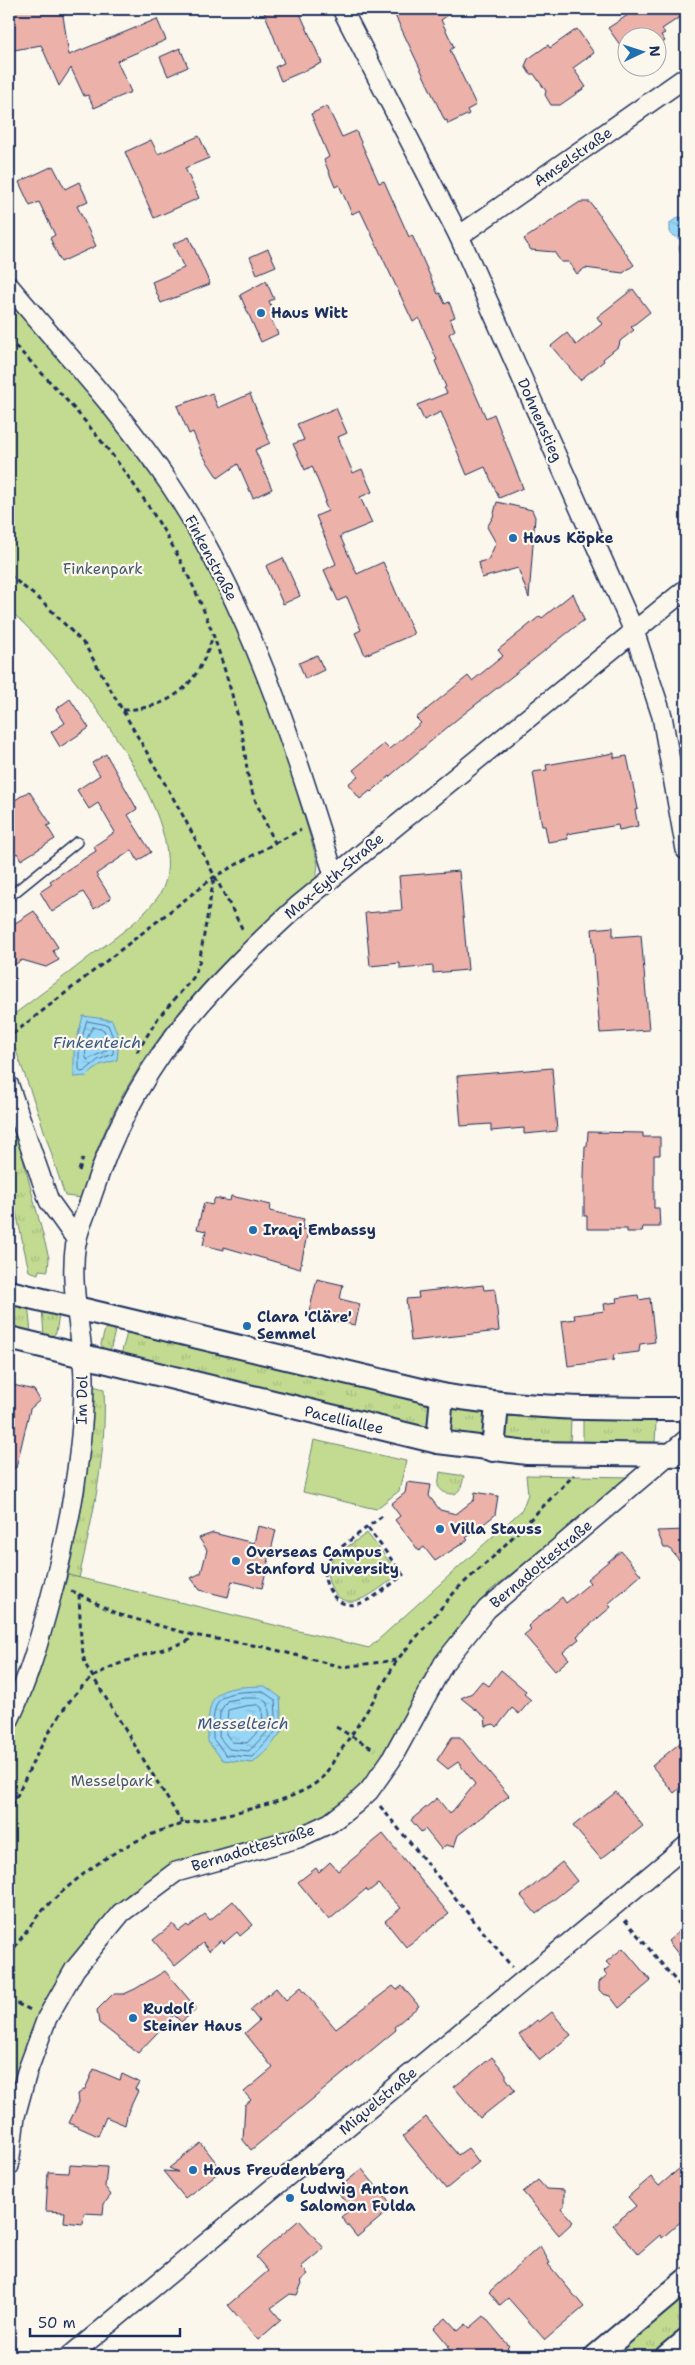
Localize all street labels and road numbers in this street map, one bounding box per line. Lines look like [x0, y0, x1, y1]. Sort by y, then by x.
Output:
street label: Amselstraße [530, 123, 616, 191]
street label: Dohnenstieg [513, 375, 567, 465]
street label: Finkenstraße [180, 512, 242, 604]
street label: Max-Eyth-Straße [280, 829, 388, 923]
street label: Im Dol [72, 1375, 92, 1425]
street label: Pacelliallee [302, 1401, 386, 1439]
street label: Bernadottestraße [486, 1515, 596, 1613]
street label: Bernadottestraße [189, 1820, 317, 1876]
street label: Miquelstraße [335, 2063, 421, 2139]

